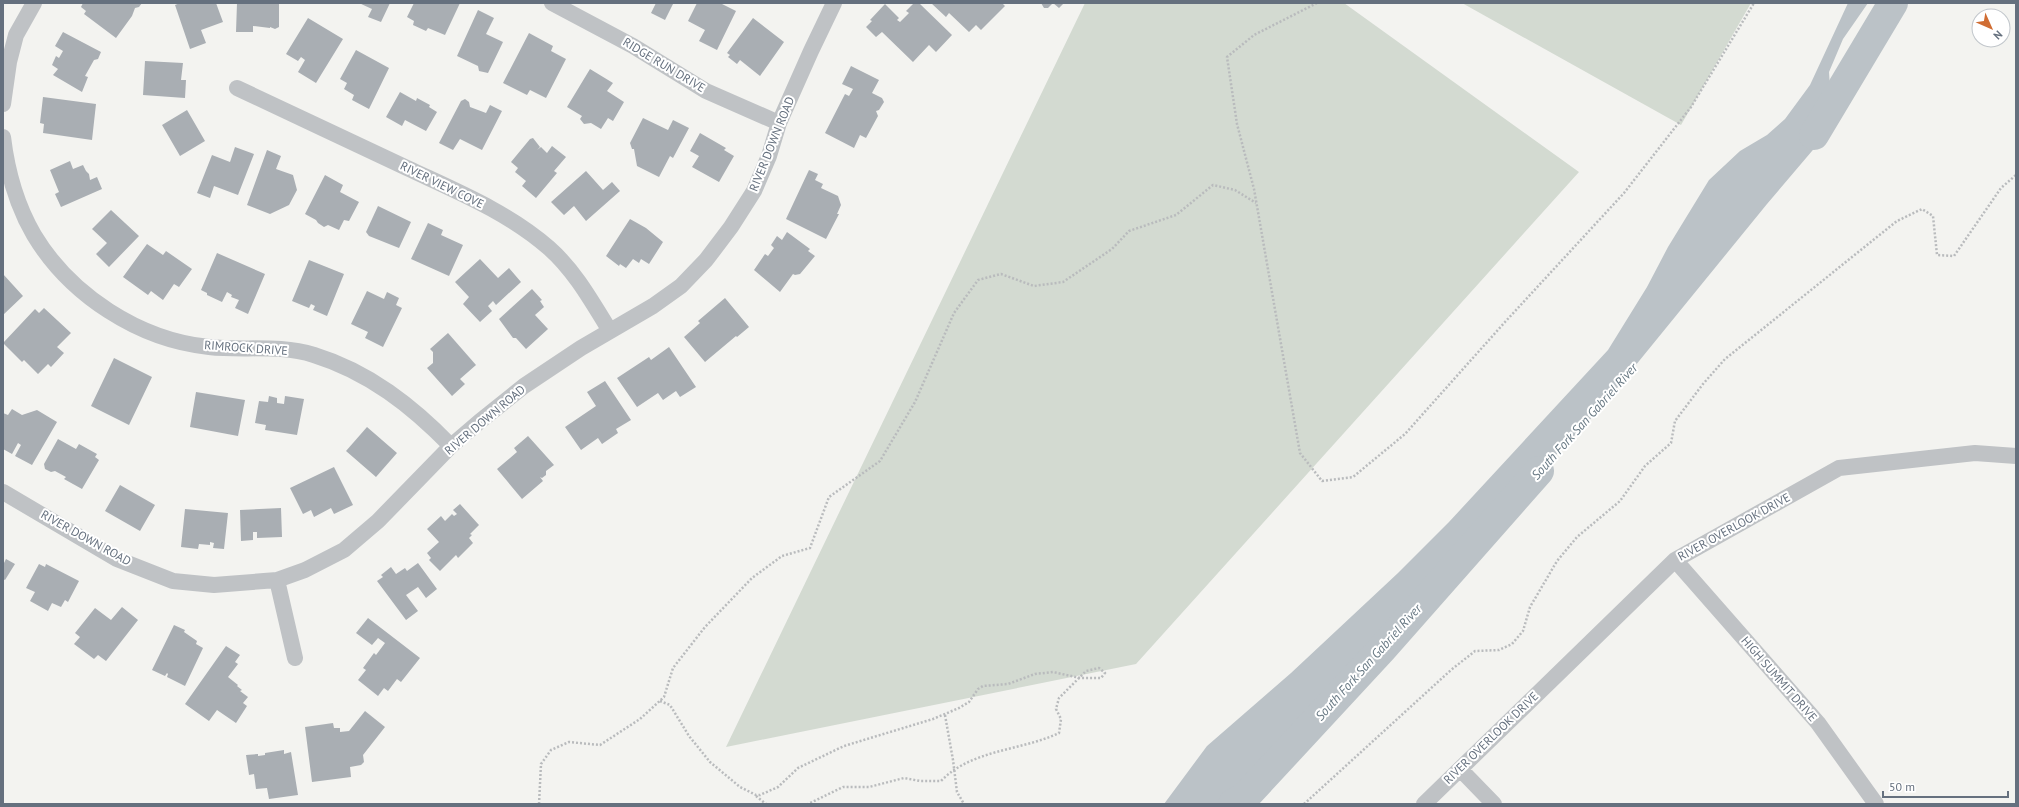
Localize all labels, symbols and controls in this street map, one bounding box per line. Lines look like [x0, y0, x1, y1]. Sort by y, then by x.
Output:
north arrow [1971, 8, 2011, 48]
text: N [1991, 28, 2006, 43]
street label: RIDGE RUN DRIVE [620, 34, 708, 95]
street label: RIVER DOWN ROAD [746, 94, 797, 193]
street label: RIVER VIEW COVE [398, 158, 486, 211]
street label: RIMROCK DRIVE [204, 337, 288, 358]
water label: South Fork San Gabriel River [1528, 359, 1642, 483]
street label: RIVER DOWN ROAD [441, 381, 528, 458]
street label: RIVER OVERLOOK DRIVE [1675, 489, 1793, 564]
street label: RIVER DOWN ROAD [39, 507, 134, 569]
water label: South Fork San Gabriel River [1312, 600, 1426, 724]
street label: HIGH SUMMIT DRIVE [1738, 633, 1820, 724]
street label: RIVER OVERLOOK DRIVE [1440, 688, 1541, 787]
scale bar [1883, 773, 2008, 799]
text: 50 m [1889, 779, 1915, 794]

